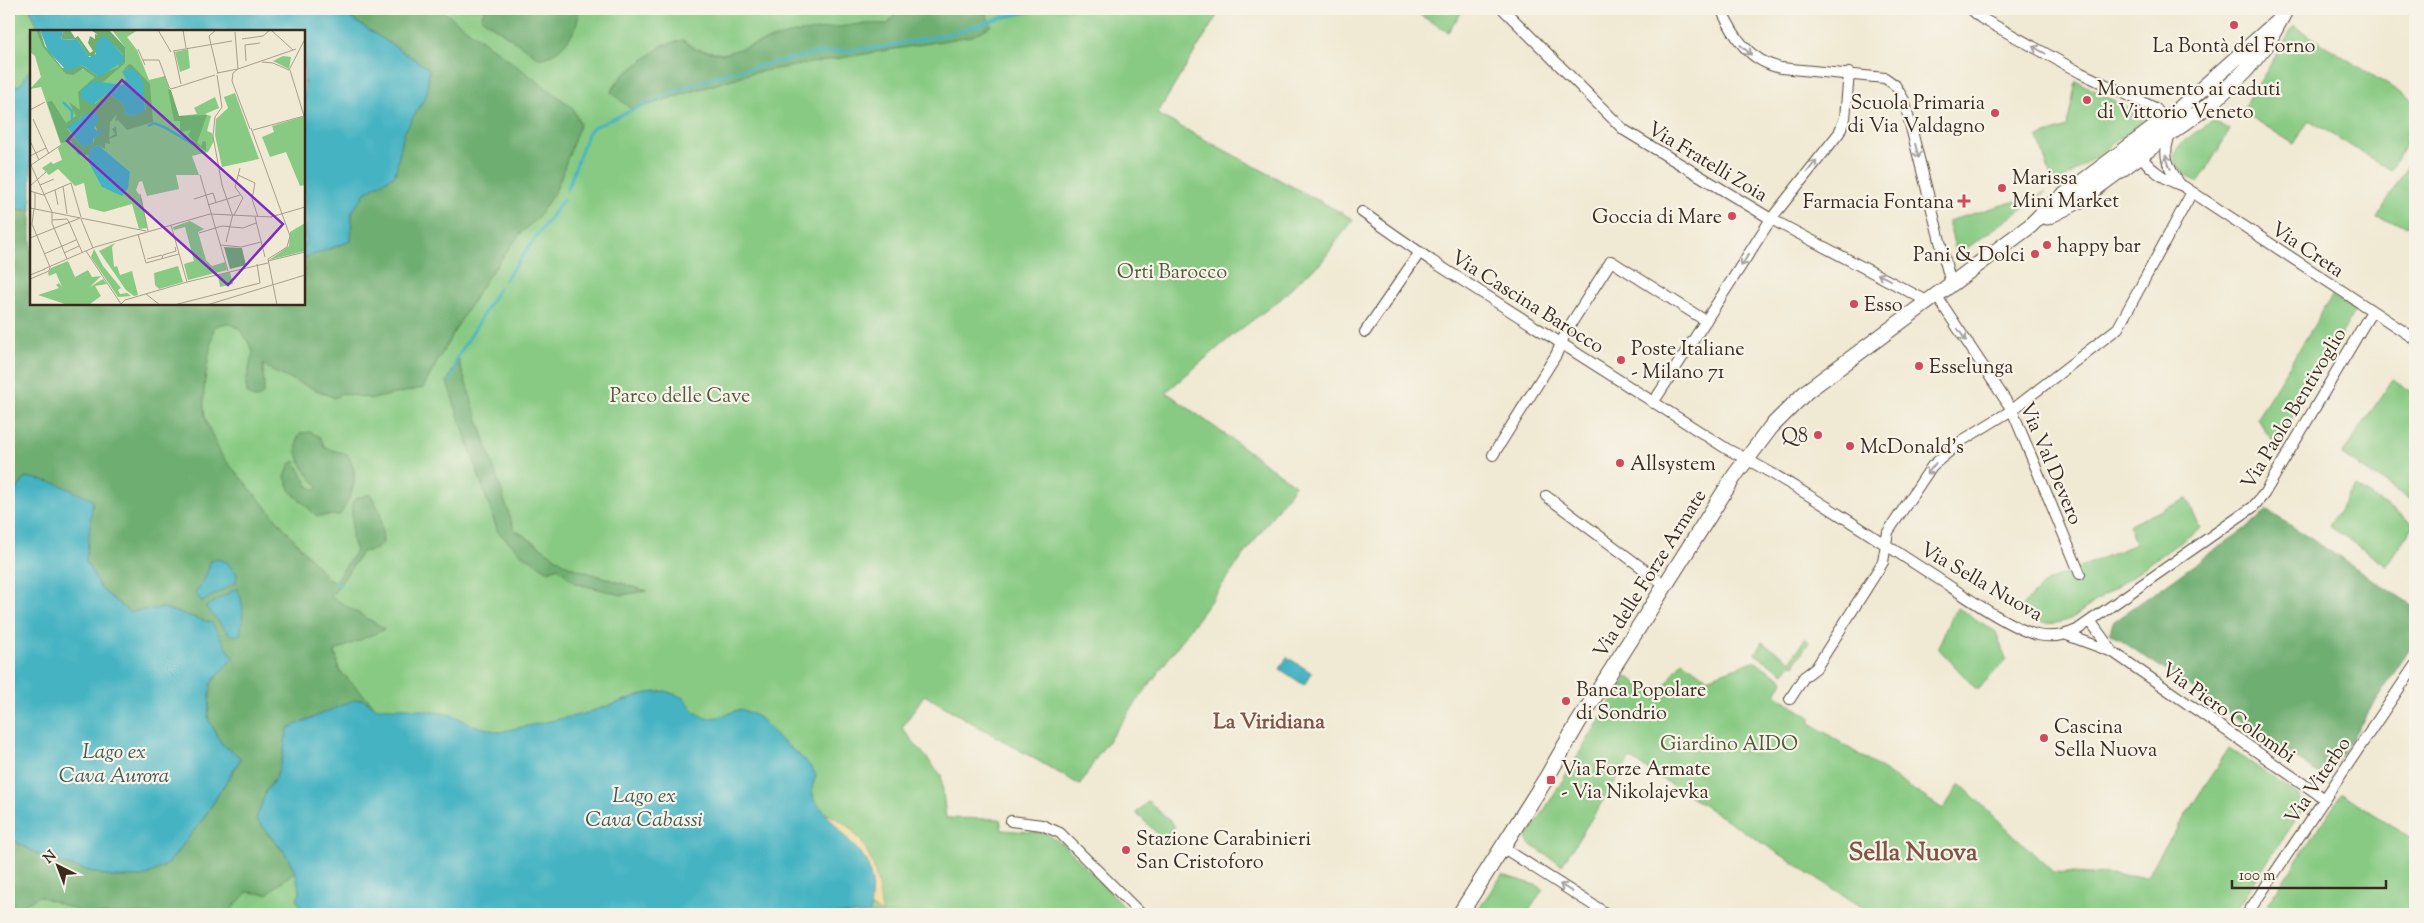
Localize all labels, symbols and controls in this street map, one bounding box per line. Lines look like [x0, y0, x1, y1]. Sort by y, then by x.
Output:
marker: La Bontà del Forno [2228, 19, 2240, 31]
inset map [30, 30, 305, 305]
place label: La Bontà del Forno [2153, 33, 2316, 62]
one-way arrow [1740, 44, 1753, 55]
one-way arrow [2031, 45, 2046, 55]
place label: Monumento ai caduti di Vittorio Veneto [2097, 76, 2281, 128]
place label: Scuola Primaria di Via Valdagno [1848, 90, 1985, 142]
marker: Monumento ai caduti di Vittorio Veneto [2081, 94, 2093, 106]
marker: Scuola Primaria di Via Valdagno [1989, 107, 2001, 119]
street label: Via Fratelli Zoia [1641, 116, 1772, 211]
one-way arrow [1913, 142, 1922, 158]
one-way arrow [2163, 154, 2172, 170]
one-way arrow [1807, 160, 1818, 173]
place label: Marissa Mini Market [2012, 165, 2119, 217]
marker: Marissa Mini Market [1996, 182, 2008, 194]
place label: Farmacia Fontana [1803, 189, 1954, 218]
marker: Farmacia Fontana [1958, 195, 1970, 207]
place label: Goccia di Mare [1592, 204, 1722, 233]
marker: Goccia di Mare [1726, 210, 1738, 222]
street label: Via Creta [2264, 216, 2349, 286]
place label: happy bar [2057, 233, 2141, 262]
marker: happy bar [2041, 239, 2053, 251]
place label: Pani & Dolci [1913, 242, 2025, 271]
street label: Via Cascina Barocco [1444, 244, 1609, 362]
marker: Pani & Dolci [2029, 248, 2041, 260]
one-way arrow [1740, 252, 1750, 266]
park label: Orti Barocco [1117, 259, 1227, 288]
one-way arrow [1877, 272, 1892, 282]
place label: Esso [1864, 292, 1903, 321]
marker: Esso [1848, 298, 1860, 310]
street label: Via Paolo Bentivoglio [2235, 323, 2355, 496]
one-way arrow [1958, 328, 1968, 342]
place label: Poste Italiane - Milano 71 [1631, 336, 1745, 388]
marker: Poste Italiane - Milano 71 [1615, 354, 1627, 366]
place label: Esselunga [1929, 354, 2014, 383]
marker: Esselunga [1913, 360, 1925, 372]
park label: Parco delle Cave [610, 383, 750, 412]
street label: Via Val Devero [2011, 398, 2089, 530]
place label: Q8 [1781, 423, 1808, 452]
marker: Q8 [1812, 429, 1824, 441]
place label: McDonald's [1860, 434, 1964, 463]
marker: McDonald's [1844, 440, 1856, 452]
place label: Allsystem [1630, 451, 1716, 480]
marker: Allsystem [1614, 457, 1626, 469]
one-way arrow [1925, 462, 1936, 475]
street label: Via delle Forze Armate [1587, 484, 1715, 664]
street label: Via Sella Nuova [1914, 536, 2047, 630]
street label: Via Piero Colombi [2154, 657, 2301, 772]
place label: Banca Popolare di Sondrio [1576, 677, 1706, 729]
marker: Banca Popolare di Sondrio [1560, 695, 1572, 707]
district label: La Viridiana [1213, 708, 1325, 738]
place label: Cascina Sella Nuova [2054, 714, 2157, 766]
park label: Giardino AIDO [1660, 731, 1798, 760]
marker: Cascina Sella Nuova [2038, 732, 2050, 744]
street label: Via Viterbo [2279, 732, 2359, 831]
water label: Lago ex Cava Aurora [59, 738, 169, 792]
place label: Via Forze Armate - Via Nikolajevka [1561, 756, 1711, 808]
marker: Via Forze Armate - Via Nikolajevka [1545, 774, 1557, 786]
water label: Lago ex Cava Cabassi [585, 782, 703, 836]
place label: Stazione Carabinieri San Cristoforo [1136, 826, 1311, 878]
district label: Sella Nuova [1848, 836, 1978, 872]
north arrow [32, 840, 82, 890]
marker: Stazione Carabinieri San Cristoforo [1120, 844, 1132, 856]
text: N [40, 847, 61, 869]
scale bar [2232, 858, 2385, 890]
text: 100 m [2239, 866, 2276, 887]
one-way arrow [1559, 883, 1573, 893]

